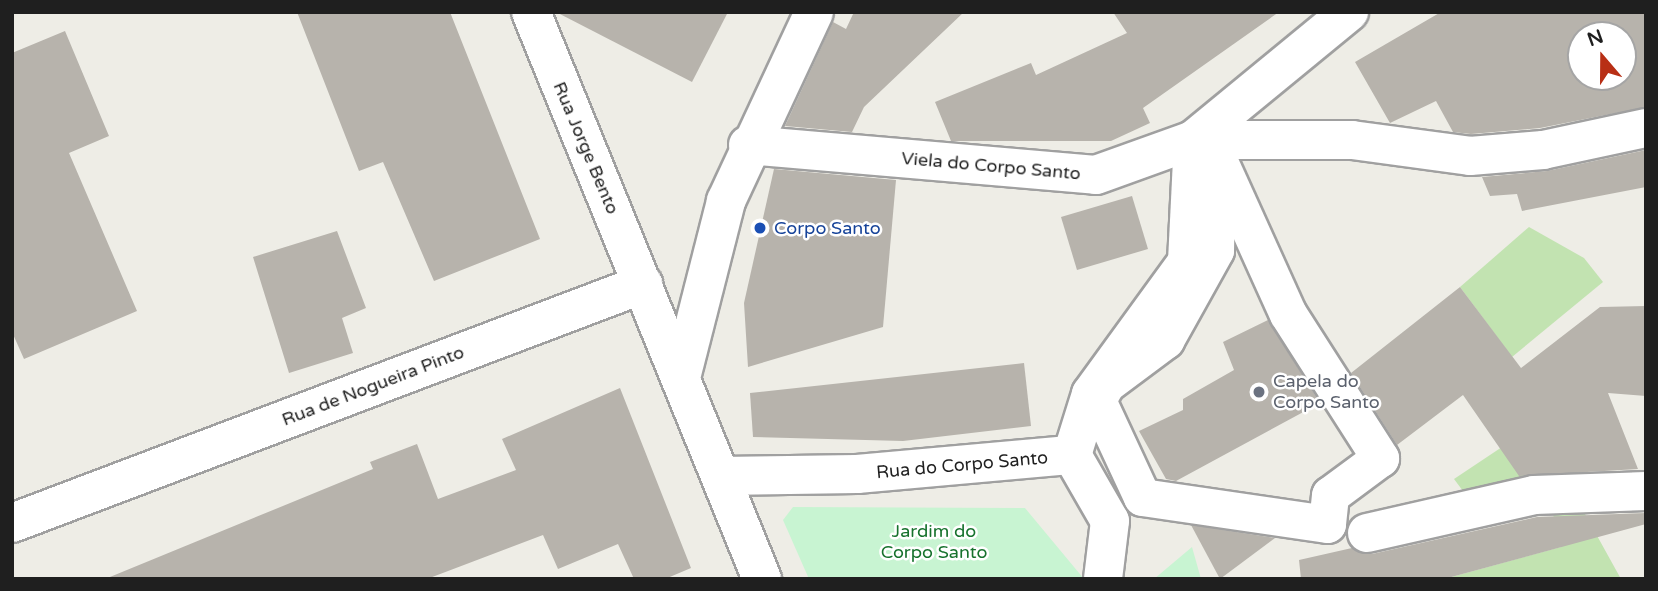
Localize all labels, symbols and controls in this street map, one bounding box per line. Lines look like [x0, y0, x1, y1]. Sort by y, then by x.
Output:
north arrow [1567, 21, 1637, 91]
text: N [1585, 25, 1606, 51]
street label: Rua Jorge Bento [548, 79, 624, 217]
street label: Viela do Corpo Santo [900, 147, 1082, 185]
place label: Corpo Santo [774, 217, 881, 239]
marker: Corpo Santo [752, 220, 768, 236]
street label: Rua de Nogueira Pinto [279, 341, 467, 431]
place label: Capela do Corpo Santo [1273, 371, 1380, 414]
marker: Capela do Corpo Santo [1251, 384, 1267, 400]
street label: Rua do Corpo Santo [875, 447, 1049, 483]
park label: Jardim do Corpo Santo [881, 521, 987, 564]

